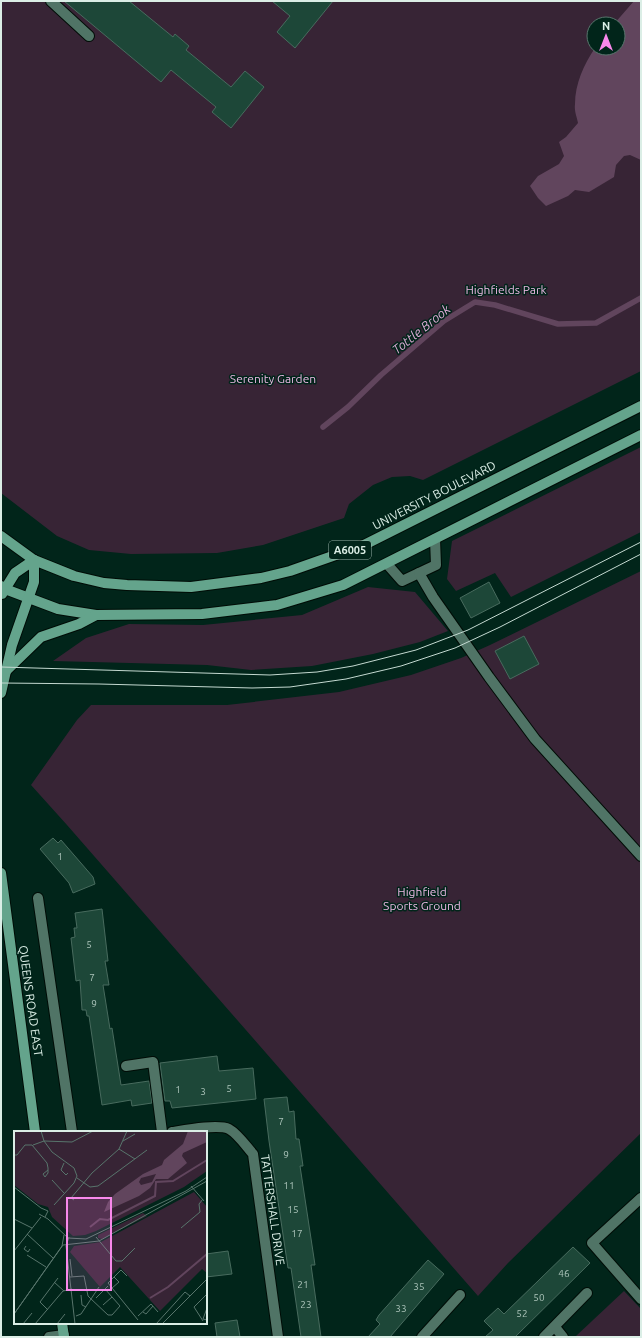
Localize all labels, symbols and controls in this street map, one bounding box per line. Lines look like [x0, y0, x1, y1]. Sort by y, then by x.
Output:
north arrow [586, 16, 626, 56]
text: N [602, 20, 610, 32]
park label: Highfields Park [465, 283, 547, 296]
water label: Tottle Brook [389, 301, 453, 357]
park label: Serenity Garden [230, 372, 316, 385]
street label: UNIVERSITY BOULEVARD [370, 458, 498, 532]
road number: A6005 [329, 541, 371, 559]
house number: 1 [57, 851, 63, 862]
park label: Highfield Sports Ground [383, 885, 461, 912]
house number: 5 [86, 939, 92, 950]
street label: QUEENS ROAD EAST [17, 945, 45, 1058]
house number: 7 [89, 972, 95, 983]
house number: 9 [91, 998, 97, 1009]
house number: 5 [226, 1083, 232, 1094]
house number: 1 [175, 1084, 181, 1095]
house number: 3 [200, 1086, 206, 1097]
house number: 7 [278, 1116, 284, 1127]
inset map [14, 1131, 207, 1324]
house number: 9 [283, 1149, 289, 1160]
street label: TATTERSHALL DRIVE [259, 1154, 287, 1267]
house number: 11 [283, 1180, 295, 1191]
house number: 15 [287, 1204, 299, 1215]
house number: 17 [291, 1228, 303, 1239]
house number: 46 [558, 1268, 570, 1279]
house number: 21 [297, 1279, 309, 1290]
house number: 35 [413, 1281, 425, 1292]
house number: 50 [533, 1292, 545, 1303]
house number: 23 [300, 1299, 312, 1310]
house number: 33 [395, 1303, 407, 1314]
house number: 52 [516, 1308, 528, 1319]

